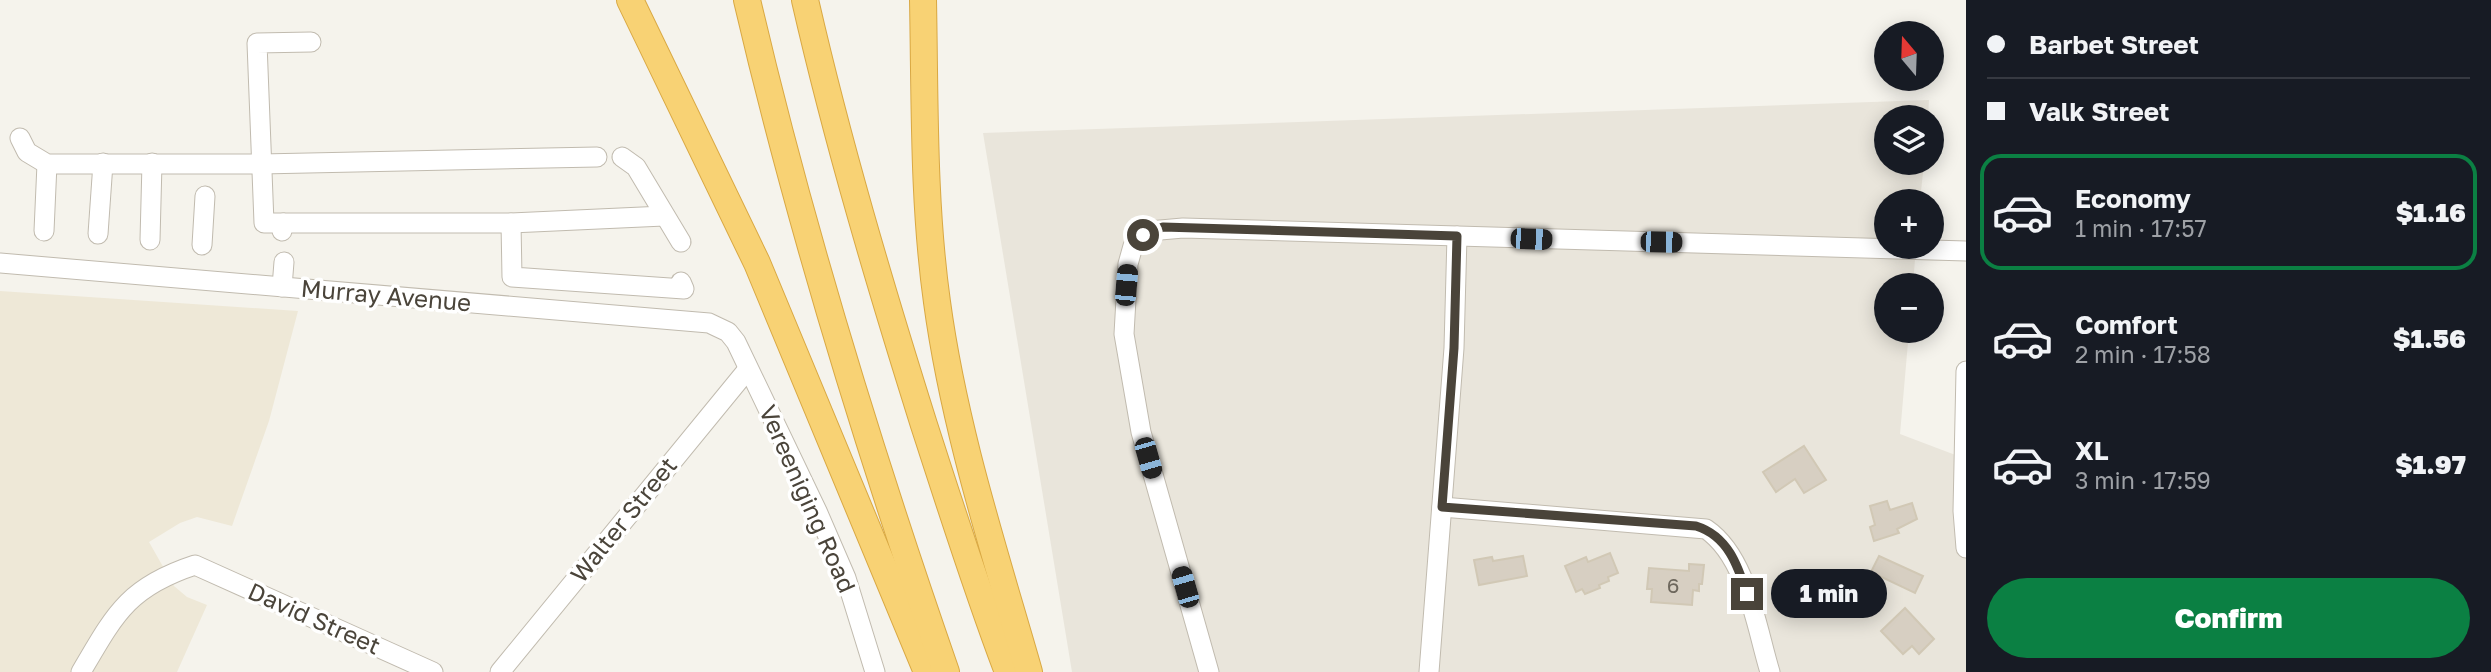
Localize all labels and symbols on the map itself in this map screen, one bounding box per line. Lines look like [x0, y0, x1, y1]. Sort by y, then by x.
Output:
north arrow [1874, 21, 1944, 91]
route start [1127, 219, 1159, 251]
car [1510, 228, 1553, 250]
car [1640, 231, 1683, 253]
car [1114, 263, 1139, 307]
street label: Murray Avenue [300, 273, 473, 316]
street label: Vereeniging Road [754, 400, 863, 597]
car [1133, 435, 1164, 481]
street label: Walter Street [563, 451, 682, 588]
car [1170, 564, 1201, 610]
callout: 1 min [1772, 570, 1887, 618]
house number: 6 [1667, 572, 1679, 598]
street label: David Street [244, 576, 385, 660]
route end [1731, 578, 1763, 610]

